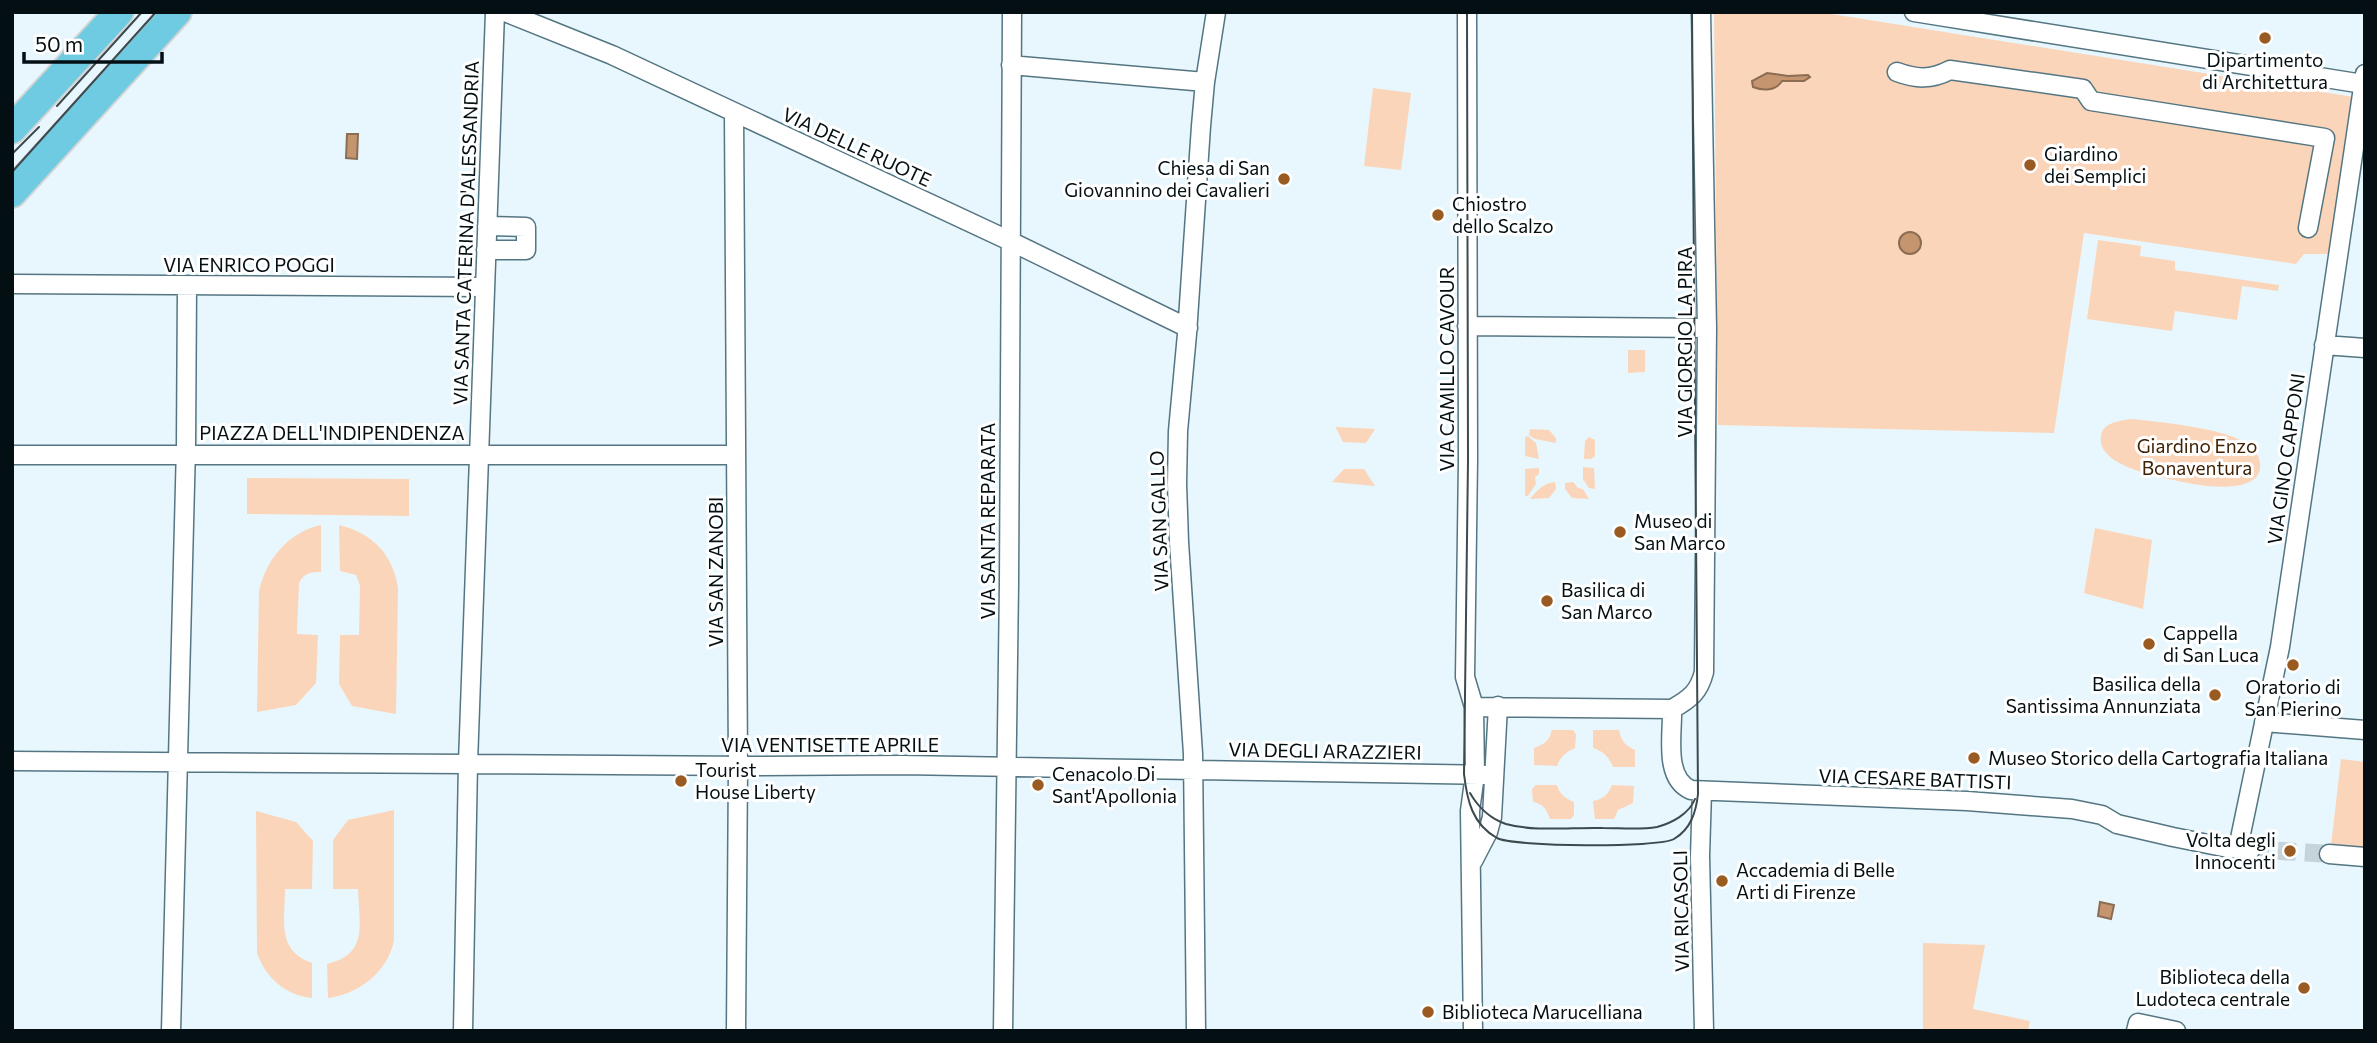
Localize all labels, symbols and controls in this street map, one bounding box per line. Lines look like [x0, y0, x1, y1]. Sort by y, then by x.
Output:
scale bar [24, 21, 163, 65]
marker: Dipartimento di Architettura [2257, 30, 2273, 46]
text: 50 m [35, 31, 83, 56]
place label: Dipartimento di Architettura [2202, 48, 2328, 93]
street label: VIA SANTA CATERINA D'ALESSANDRIA [448, 60, 483, 406]
street label: VIA DELLE RUOTE [779, 102, 935, 191]
place label: Giardino dei Semplici [2044, 142, 2147, 187]
place label: Chiesa di San Giovannino dei Cavalieri [1064, 156, 1270, 201]
marker: Giardino dei Semplici [2022, 157, 2038, 173]
marker: Chiesa di San Giovannino dei Cavalieri [1276, 171, 1292, 187]
place label: Chiostro dello Scalzo [1452, 192, 1554, 237]
marker: Chiostro dello Scalzo [1430, 207, 1446, 223]
street label: VIA GIORGIO LA PIRA [1673, 246, 1696, 438]
street label: VIA ENRICO POGGI [163, 253, 335, 276]
street label: VIA CAMILLO CAVOUR [1435, 266, 1458, 471]
street label: VIA GINO CAPPONI [2262, 372, 2309, 546]
street label: PIAZZA DELL'INDIPENDENZA [199, 421, 465, 444]
street label: VIA SANTA REPARATA [976, 423, 999, 619]
park label: Giardino Enzo Bonaventura [2137, 434, 2257, 479]
street label: VIA SAN GALLO [1145, 450, 1172, 592]
street label: VIA SAN ZANOBI [704, 497, 727, 647]
place label: Museo di San Marco [1634, 509, 1726, 554]
marker: Museo di San Marco [1612, 524, 1628, 540]
place label: Basilica di San Marco [1561, 578, 1653, 623]
marker: Basilica di San Marco [1539, 593, 1555, 609]
place label: Cappella di San Luca [2163, 621, 2259, 666]
marker: Cappella di San Luca [2141, 636, 2157, 652]
marker: Oratorio di San Pierino [2285, 657, 2301, 673]
place label: Basilica della Santissima Annunziata [2006, 672, 2201, 717]
place label: Oratorio di San Pierino [2244, 675, 2342, 720]
marker: Basilica della Santissima Annunziata [2207, 687, 2223, 703]
street label: VIA VENTISETTE APRILE [721, 733, 939, 756]
street label: VIA DEGLI ARAZZIERI [1228, 737, 1422, 764]
place label: Museo Storico della Cartografia Italiana [1988, 746, 2328, 769]
marker: Museo Storico della Cartografia Italiana [1966, 750, 1982, 766]
place label: Tourist House Liberty [695, 758, 816, 803]
place label: Cenacolo Di Sant'Apollonia [1052, 762, 1177, 807]
street label: VIA CESARE BATTISTI [1818, 764, 2012, 793]
marker: Tourist House Liberty [673, 773, 689, 789]
marker: Cenacolo Di Sant'Apollonia [1030, 777, 1046, 793]
place label: Volta degli Innocenti [2186, 828, 2276, 873]
marker: Volta degli Innocenti [2282, 843, 2298, 859]
street label: VIA RICASOLI [1668, 850, 1693, 972]
place label: Accademia di Belle Arti di Firenze [1736, 858, 1895, 903]
marker: Accademia di Belle Arti di Firenze [1714, 873, 1730, 889]
place label: Biblioteca della Ludoteca centrale [2135, 965, 2290, 1010]
marker: Biblioteca della Ludoteca centrale [2296, 980, 2312, 996]
place label: Biblioteca Marucelliana [1442, 1000, 1643, 1023]
marker: Biblioteca Marucelliana [1420, 1004, 1436, 1020]

